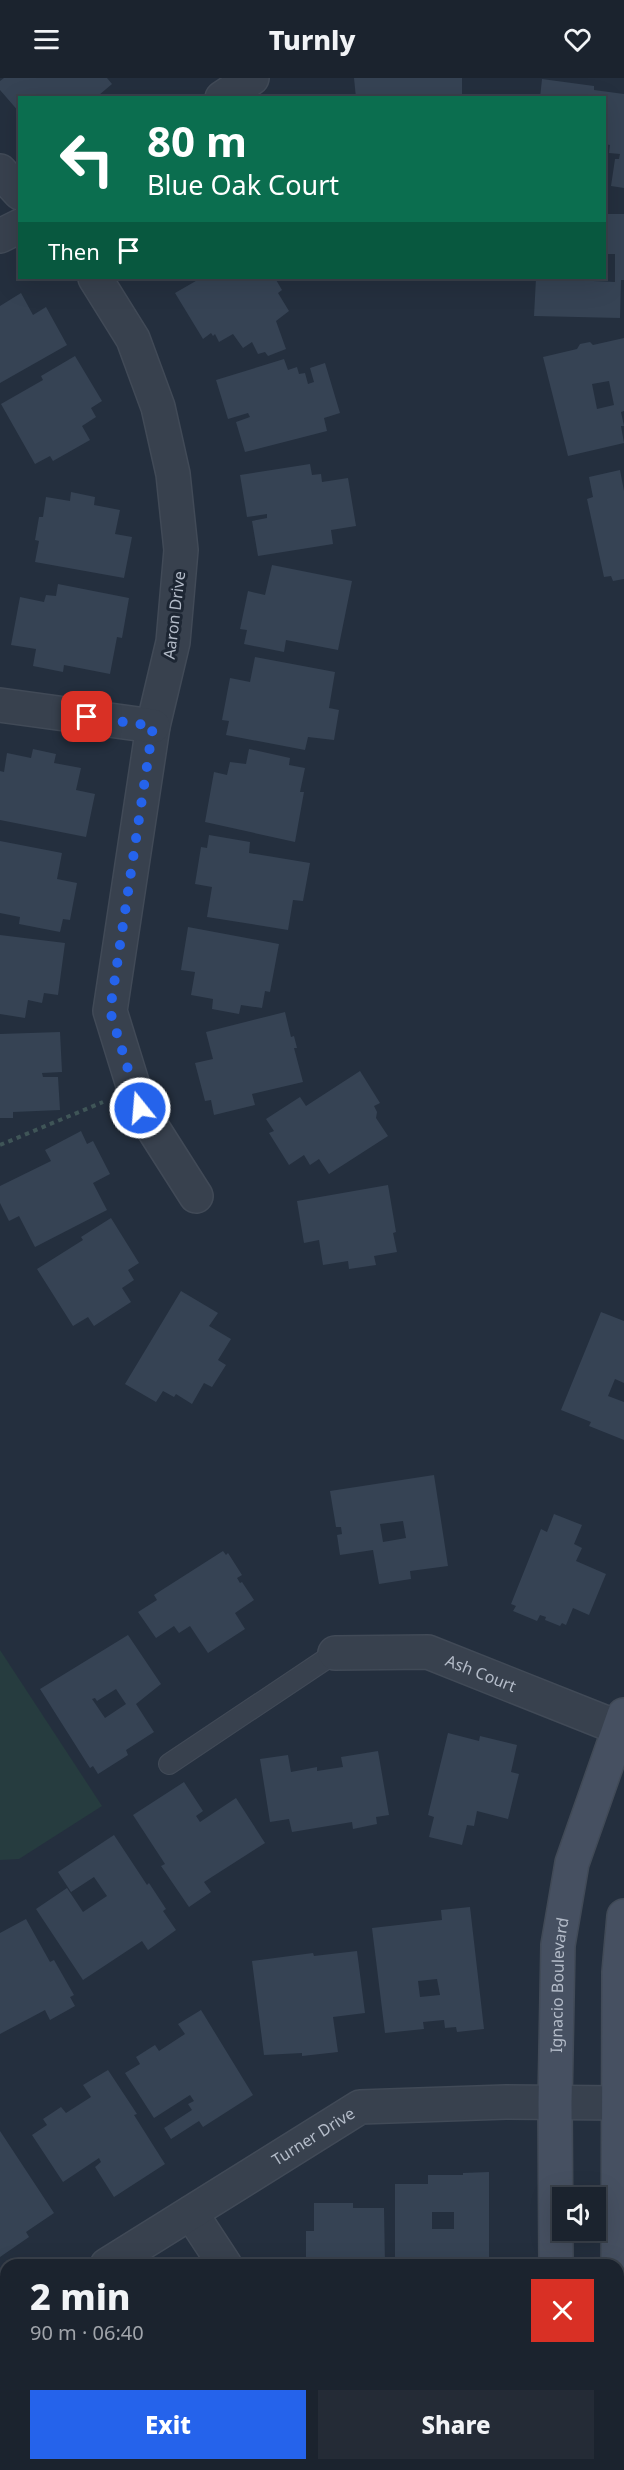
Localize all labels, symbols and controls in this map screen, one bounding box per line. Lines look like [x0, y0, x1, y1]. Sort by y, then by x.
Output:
text: Turnly [269, 21, 355, 58]
icon: menu [30, 23, 63, 56]
icon: heart [561, 23, 594, 56]
text: 80 m [147, 112, 247, 169]
icon: left [48, 120, 126, 198]
text: Blue Oak Court [147, 166, 339, 203]
icon: arrive [112, 234, 145, 267]
text: Then [48, 236, 100, 266]
street label: Aaron Drive [158, 570, 190, 660]
pin [61, 691, 112, 742]
icon: arrive [70, 700, 103, 733]
position arrow [108, 1076, 172, 1140]
street label: Ash Court [442, 1649, 520, 1697]
street label: Ignacio Boulevard [545, 1916, 574, 2053]
street label: Turner Drive [267, 2102, 359, 2170]
map controls [552, 2187, 606, 2241]
button: sound [552, 2187, 606, 2241]
text: 2 min [30, 2272, 131, 2321]
button: close [531, 2279, 594, 2342]
text: 90 m · 06:40 [30, 2319, 144, 2346]
button: Exit [30, 2390, 306, 2459]
button: Share [318, 2390, 594, 2459]

